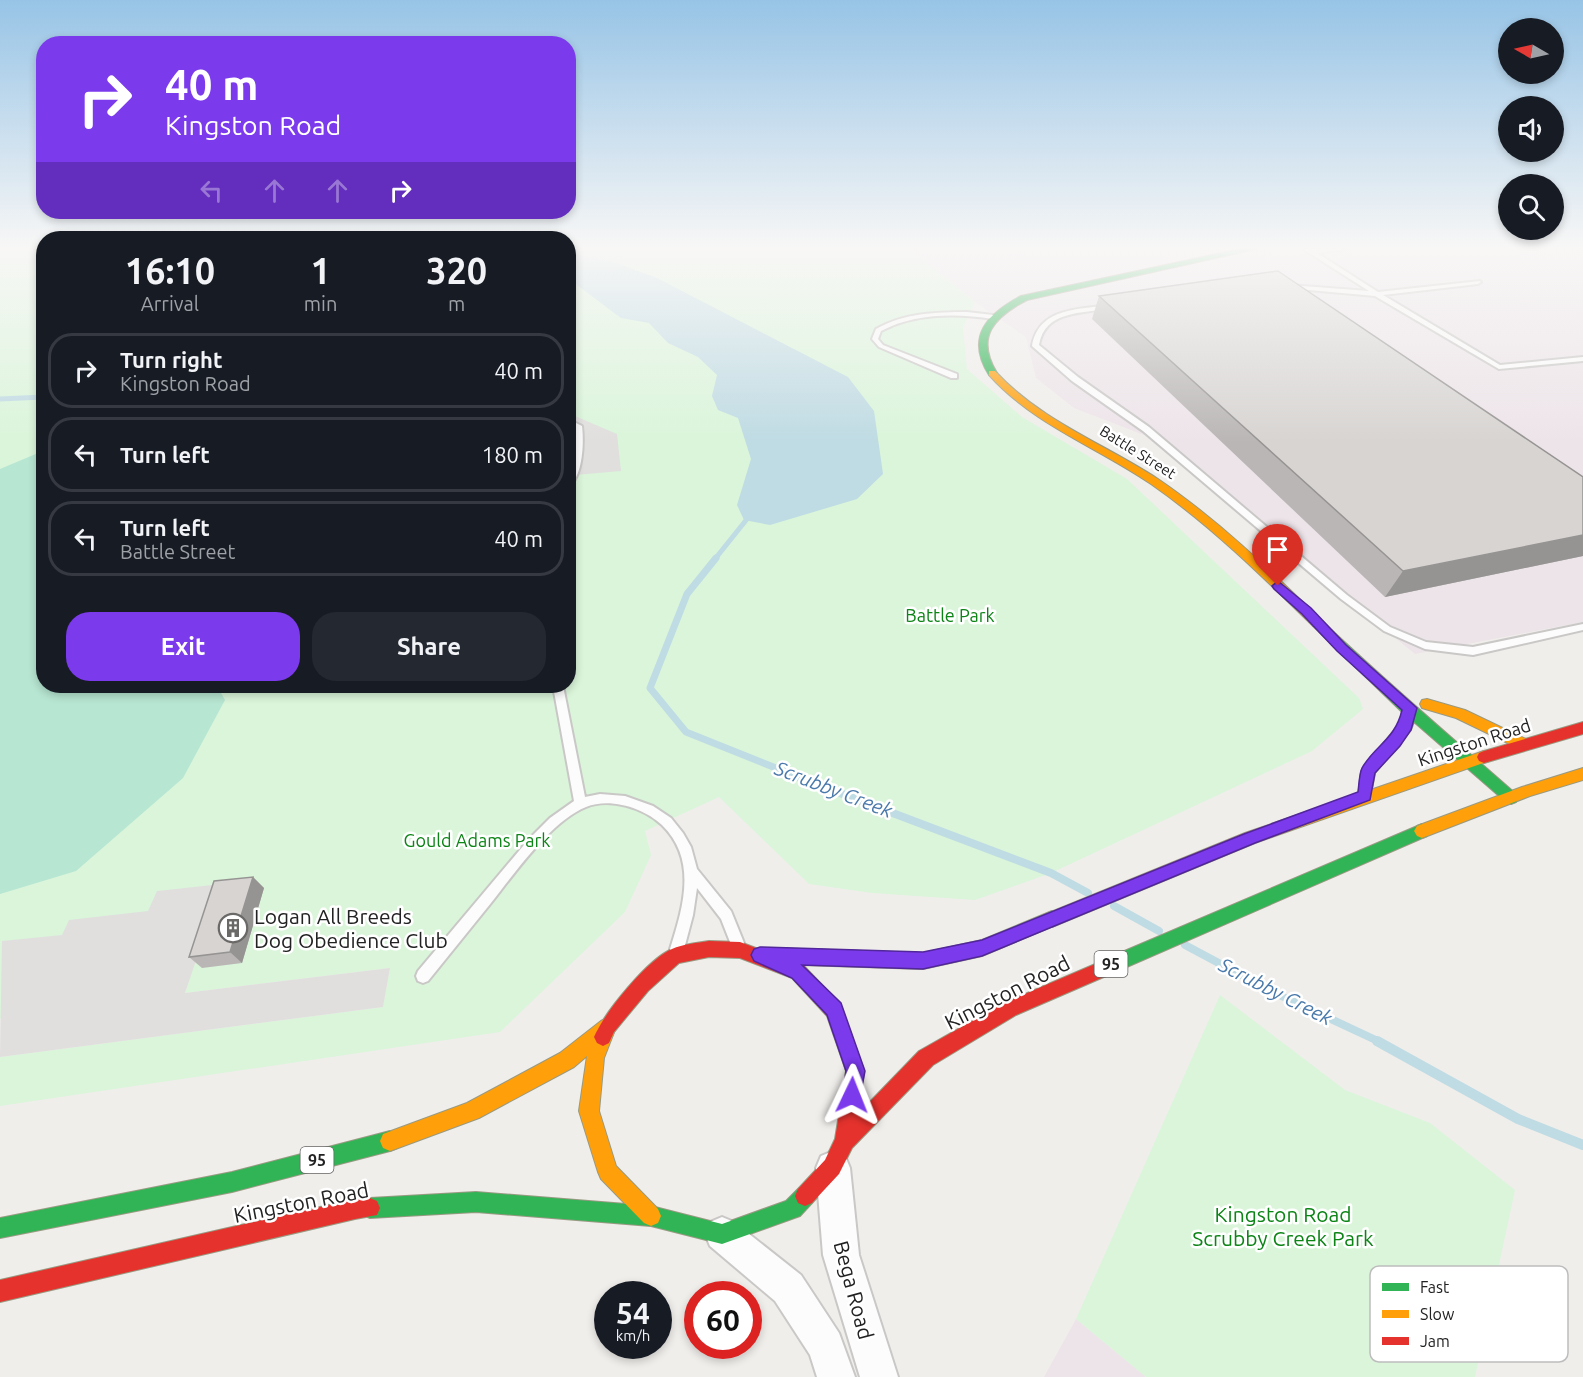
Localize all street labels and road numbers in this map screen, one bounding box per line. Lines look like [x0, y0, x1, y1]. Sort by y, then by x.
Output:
street label: Battle Street [1097, 422, 1179, 482]
street label: Kingston Road [1415, 714, 1533, 770]
street label: Kingston Road [940, 950, 1074, 1034]
road number: 95 [1094, 951, 1128, 977]
road number: 95 [300, 1147, 334, 1173]
street label: Kingston Road [231, 1177, 371, 1227]
street label: Bega Road [829, 1238, 879, 1342]

